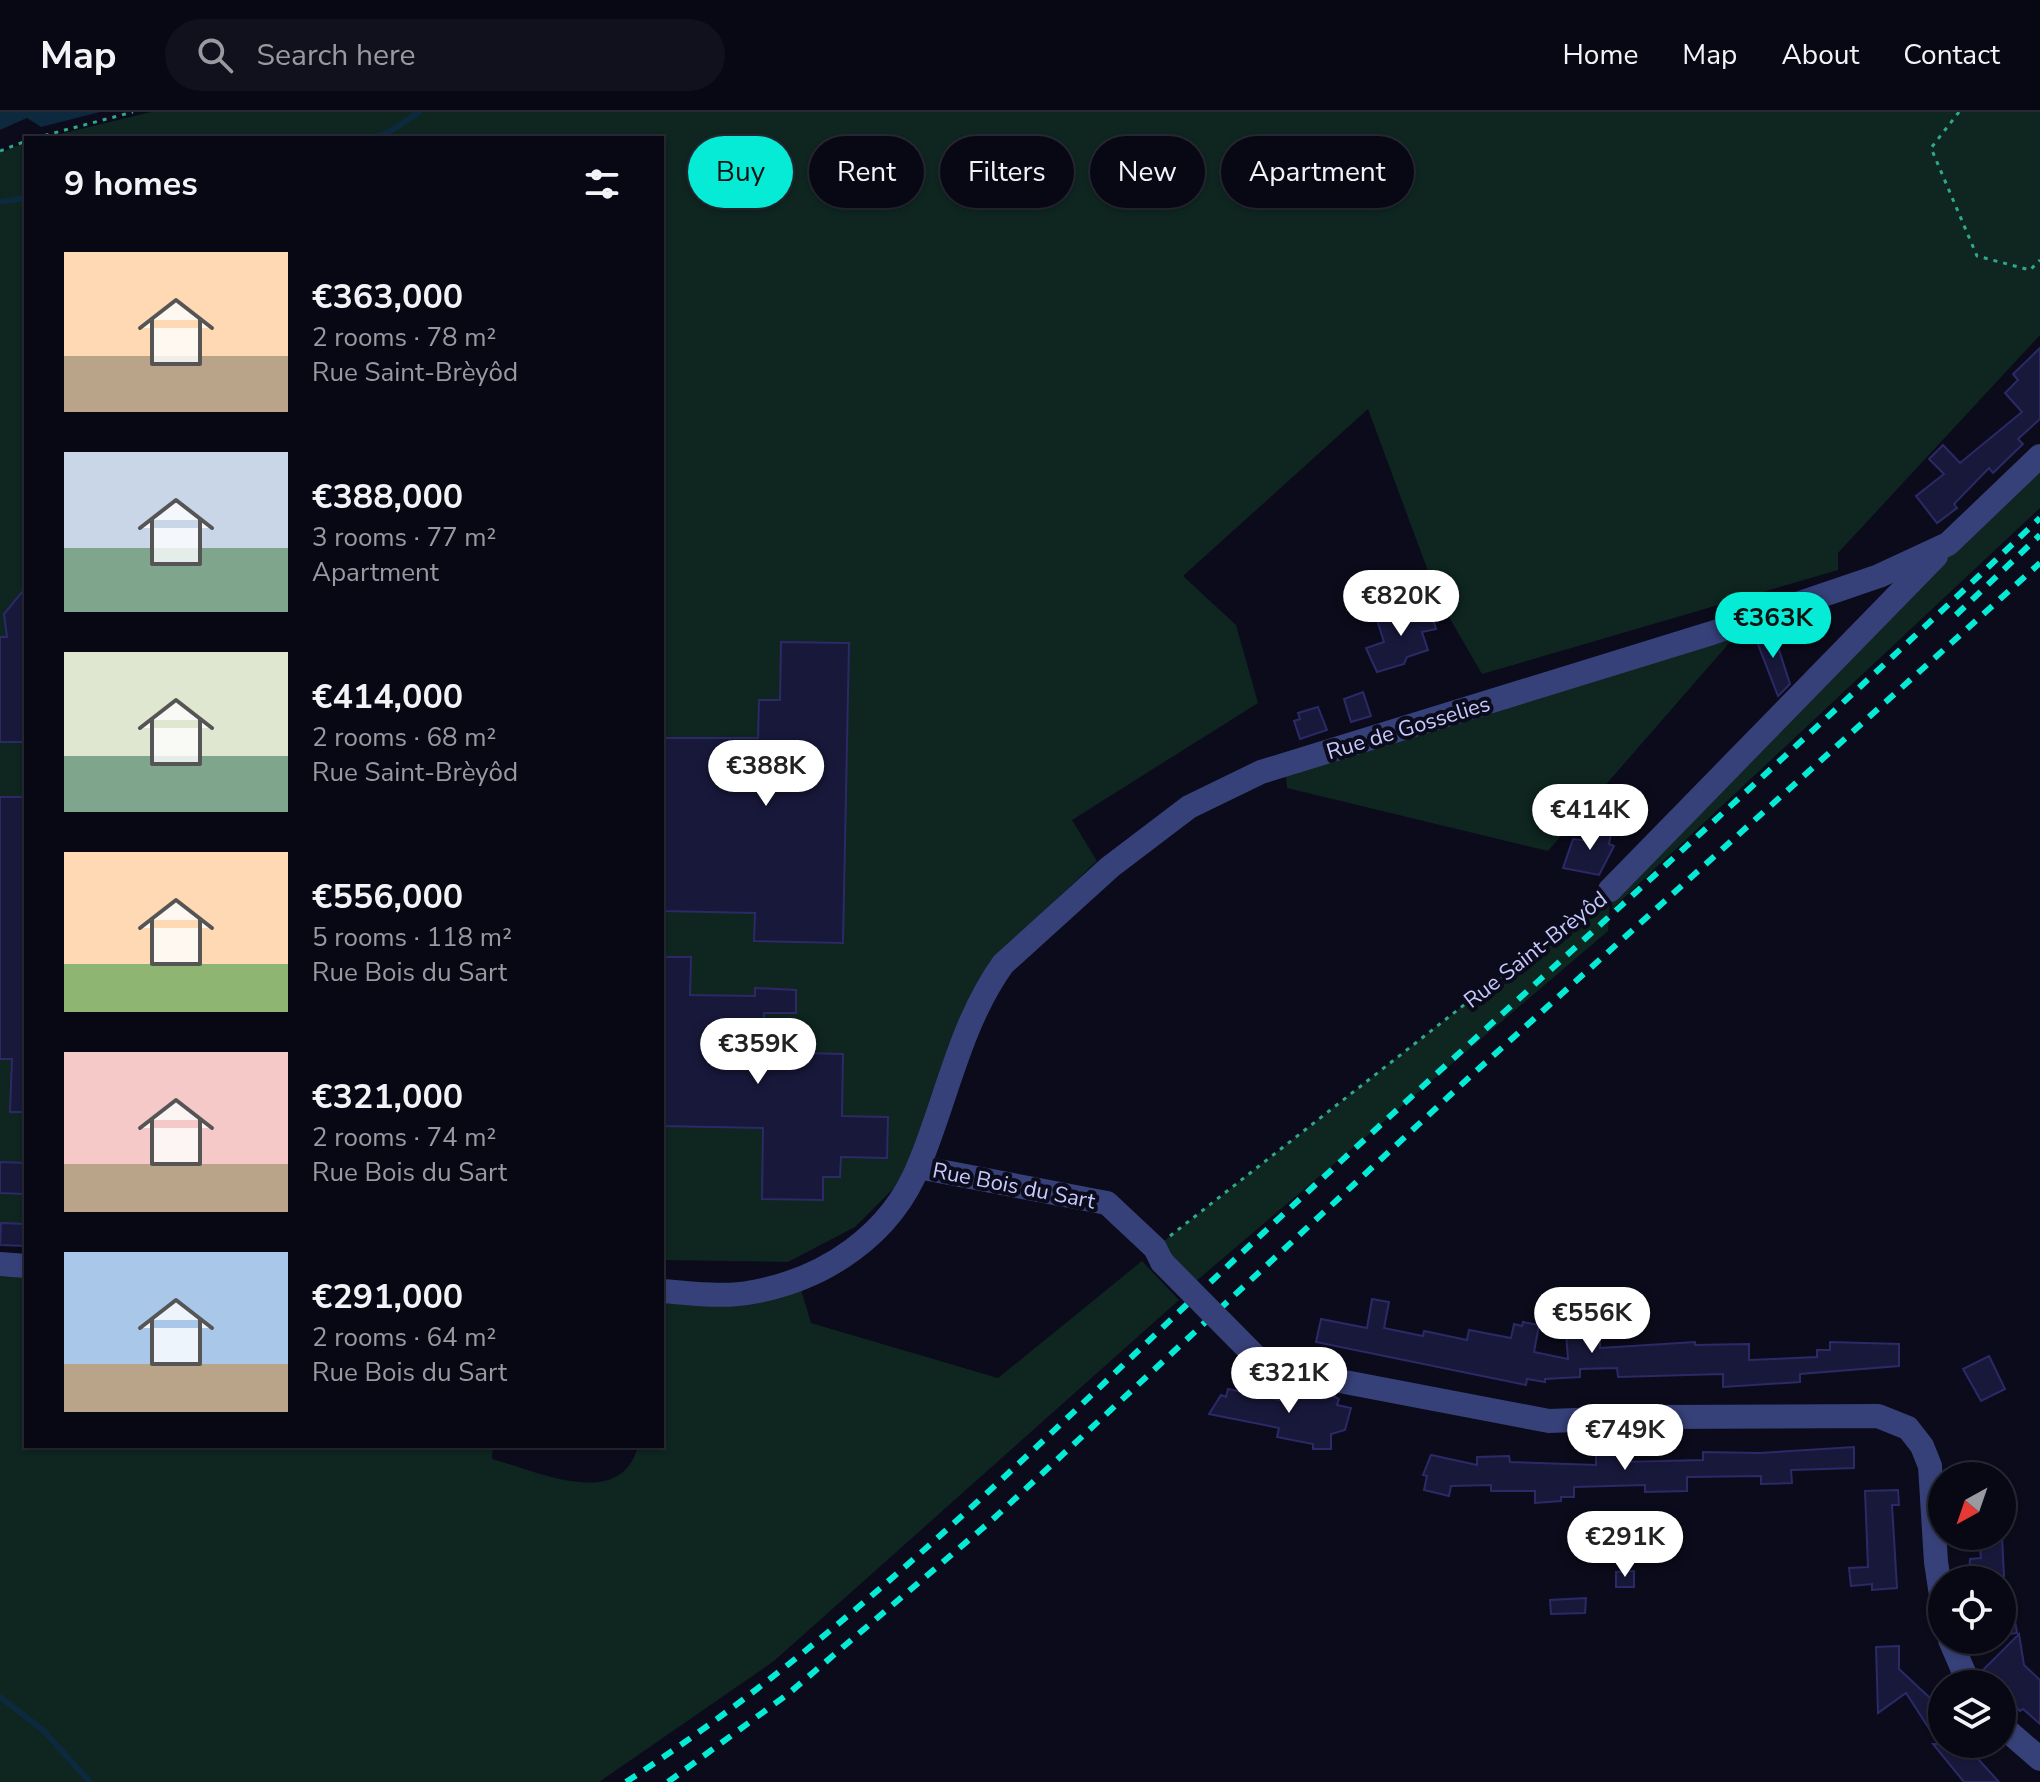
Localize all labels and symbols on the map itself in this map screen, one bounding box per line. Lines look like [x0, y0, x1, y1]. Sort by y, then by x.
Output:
pin: €820K [1345, 570, 1457, 638]
pin: €363K [1717, 592, 1829, 660]
street label: Rue de Gosselies [1323, 689, 1494, 767]
pin: €388K [710, 740, 822, 808]
pin: €414K [1534, 784, 1646, 852]
street label: Rue Saint-Brèyôd [1458, 884, 1614, 1015]
pin: €359K [702, 1018, 814, 1086]
street label: Rue Bois du Sart [930, 1156, 1098, 1217]
pin: €556K [1536, 1287, 1648, 1355]
pin: €321K [1233, 1347, 1345, 1415]
pin: €749K [1569, 1404, 1681, 1472]
north arrow [1928, 1462, 2016, 1550]
pin: €291K [1569, 1511, 1681, 1579]

